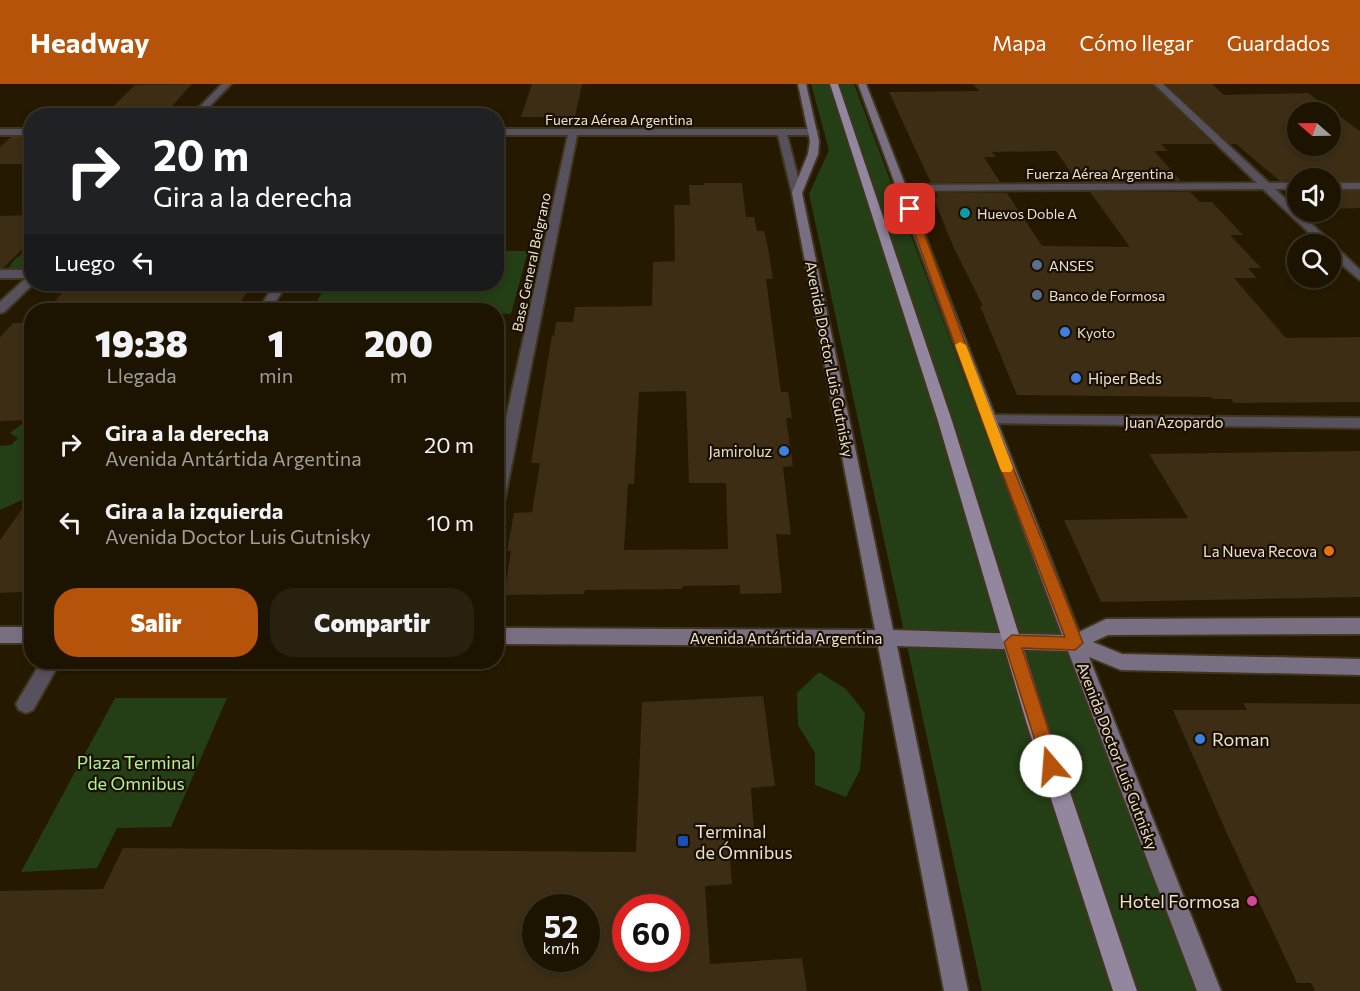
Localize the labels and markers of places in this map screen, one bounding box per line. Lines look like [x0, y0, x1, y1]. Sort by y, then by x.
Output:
pin [884, 183, 935, 234]
place label: Huevos Doble A [977, 205, 1077, 222]
marker: Huevos Doble A [958, 206, 972, 220]
place label: ANSES [1049, 257, 1094, 274]
marker: ANSES [1030, 258, 1044, 272]
place label: Banco de Formosa [1049, 287, 1165, 304]
marker: Banco de Formosa [1030, 288, 1044, 302]
place label: Kyoto [1077, 324, 1115, 341]
marker: Kyoto [1058, 325, 1072, 339]
place label: Hiper Beds [1088, 369, 1162, 387]
marker: Hiper Beds [1069, 371, 1083, 385]
place label: Jamiroluz [709, 442, 772, 460]
marker: Jamiroluz [777, 444, 791, 458]
place label: La Nueva Recova [1203, 542, 1317, 560]
marker: La Nueva Recova [1322, 544, 1336, 558]
place label: Roman [1212, 728, 1270, 750]
marker: Roman [1193, 732, 1207, 746]
place label: Terminal de Ómnibus [695, 820, 793, 863]
marker: Terminal de Ómnibus [676, 834, 690, 848]
place label: Hotel Formosa [1119, 890, 1240, 912]
marker: Hotel Formosa [1245, 894, 1259, 908]

